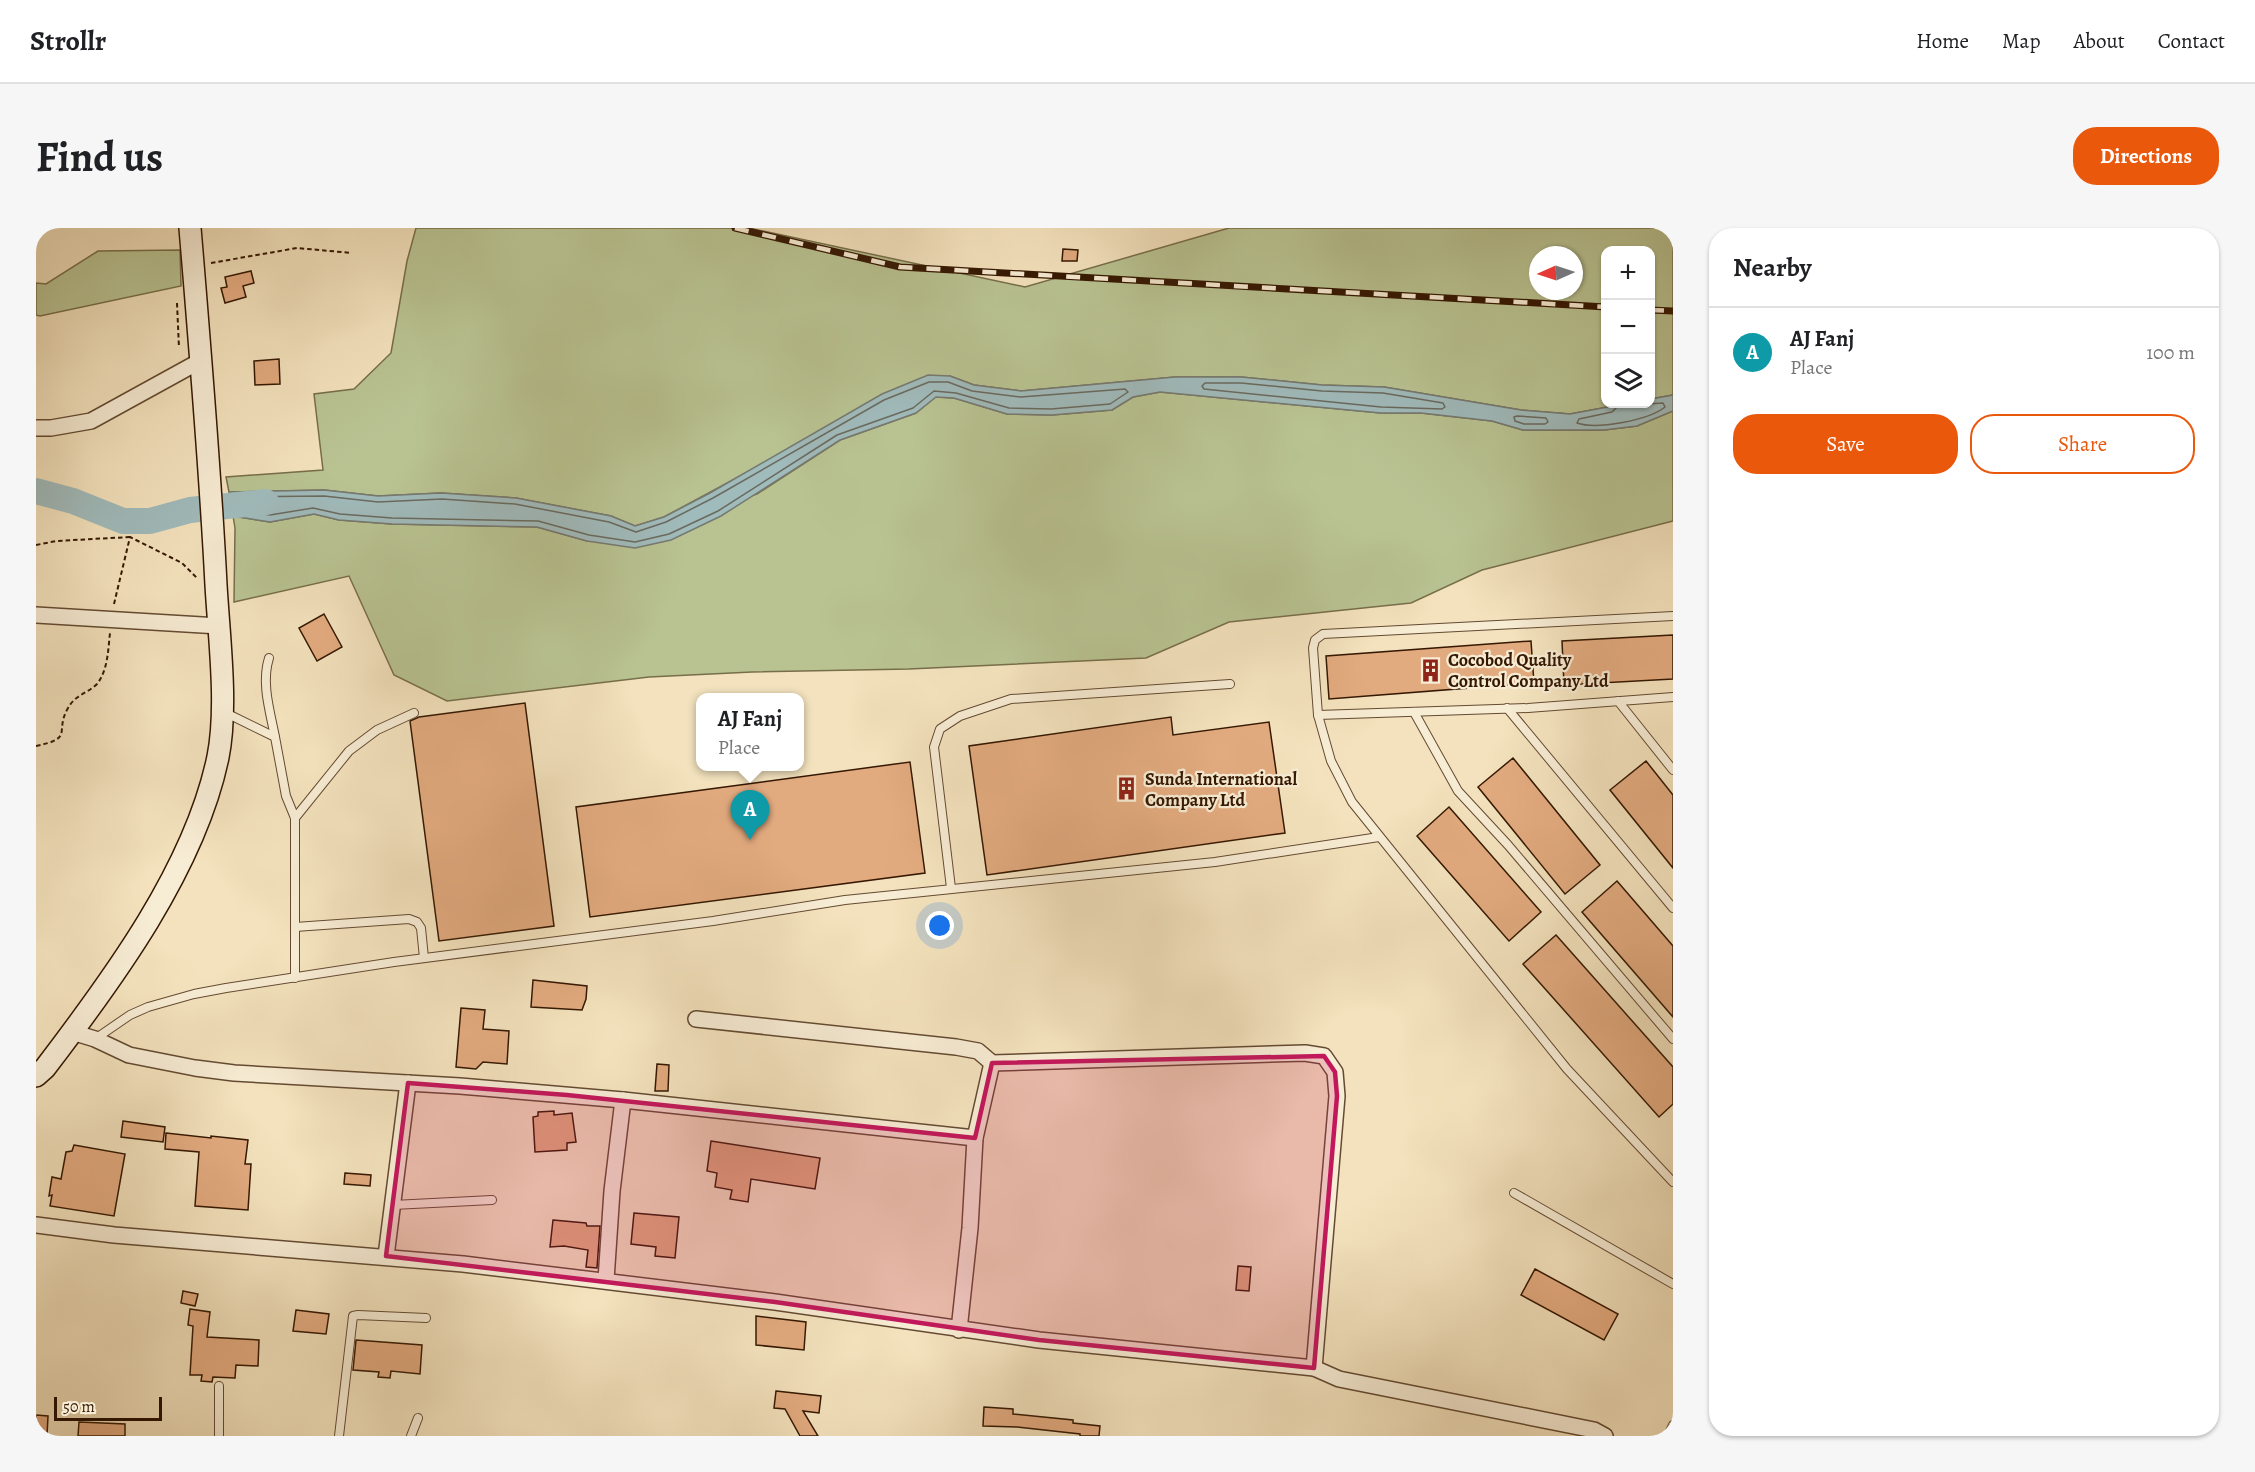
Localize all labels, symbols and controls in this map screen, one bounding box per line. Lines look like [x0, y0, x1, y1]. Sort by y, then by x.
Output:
text: Strollr [30, 22, 106, 60]
text: Home [1916, 27, 1969, 55]
text: Map [2002, 27, 2040, 55]
text: About [2073, 27, 2125, 55]
text: Contact [2158, 27, 2225, 55]
button: Directions [2073, 127, 2219, 185]
text: Find us [36, 128, 163, 185]
north arrow [1529, 246, 1583, 300]
map controls [1601, 246, 1655, 408]
button: + [1601, 246, 1655, 300]
text: Nearby [1733, 250, 1812, 285]
button: − [1601, 300, 1655, 354]
text: AJ Fanj [1790, 324, 1854, 354]
text: A [1746, 339, 1759, 366]
text: 100 m [2146, 339, 2195, 366]
button: layers [1601, 354, 1655, 408]
text: Place [1790, 354, 1832, 381]
button: Save [1733, 414, 1958, 474]
button: Share [1970, 414, 2195, 474]
place label: Cocobod Quality Control Company Ltd [1448, 648, 1609, 693]
building icon: Cocobod Quality Control Company Ltd [1417, 657, 1443, 683]
popup [696, 693, 804, 771]
text: AJ Fanj [718, 704, 782, 734]
text: Place [718, 734, 760, 761]
place label: Sunda International Company Ltd [1145, 767, 1298, 812]
building icon: Sunda International Company Ltd [1114, 776, 1140, 802]
pin: A [730, 790, 770, 840]
your location [925, 911, 954, 940]
scale bar [54, 1394, 162, 1422]
text: 50 m [63, 1396, 95, 1418]

